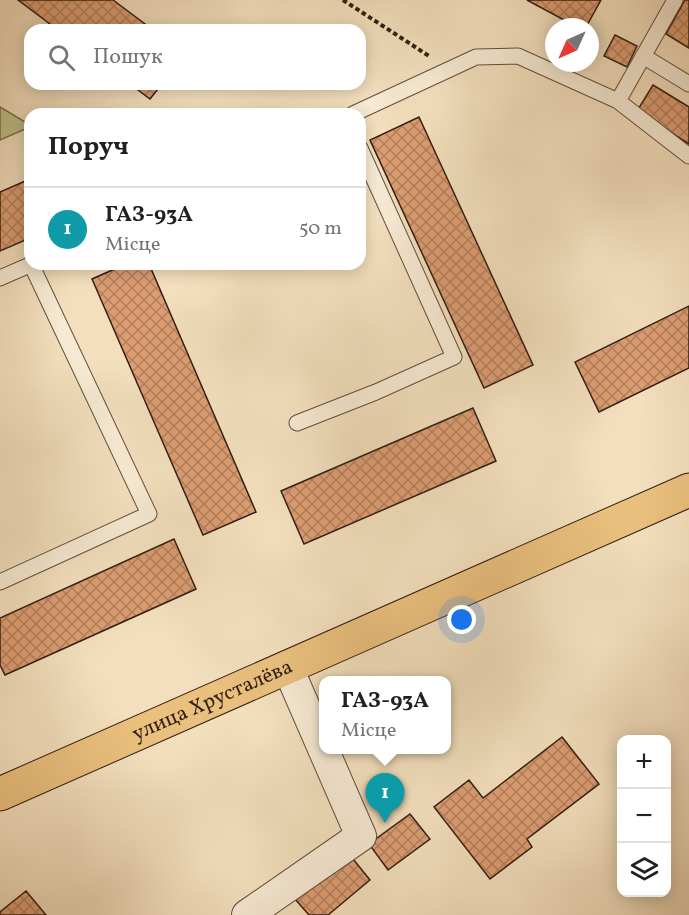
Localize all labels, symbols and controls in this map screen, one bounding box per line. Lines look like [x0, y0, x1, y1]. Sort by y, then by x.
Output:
north arrow [545, 18, 599, 72]
search box [24, 24, 366, 90]
icon: search [45, 41, 78, 74]
text: Пошук [93, 42, 163, 73]
text: Поруч [48, 129, 129, 165]
text: ГАЗ-93А [105, 200, 193, 231]
text: 1 [63, 215, 72, 243]
text: 50 m [299, 215, 342, 243]
text: Місце [105, 231, 160, 259]
your location [447, 605, 476, 634]
street label: улица Хрусталёва [127, 652, 297, 748]
popup [319, 676, 451, 754]
text: ГАЗ-93А [341, 686, 429, 717]
text: Місце [341, 717, 397, 745]
map controls [617, 735, 671, 897]
button: + [617, 735, 671, 789]
pin: 1 [366, 774, 404, 823]
button: − [617, 789, 671, 843]
button: layers [617, 843, 671, 897]

